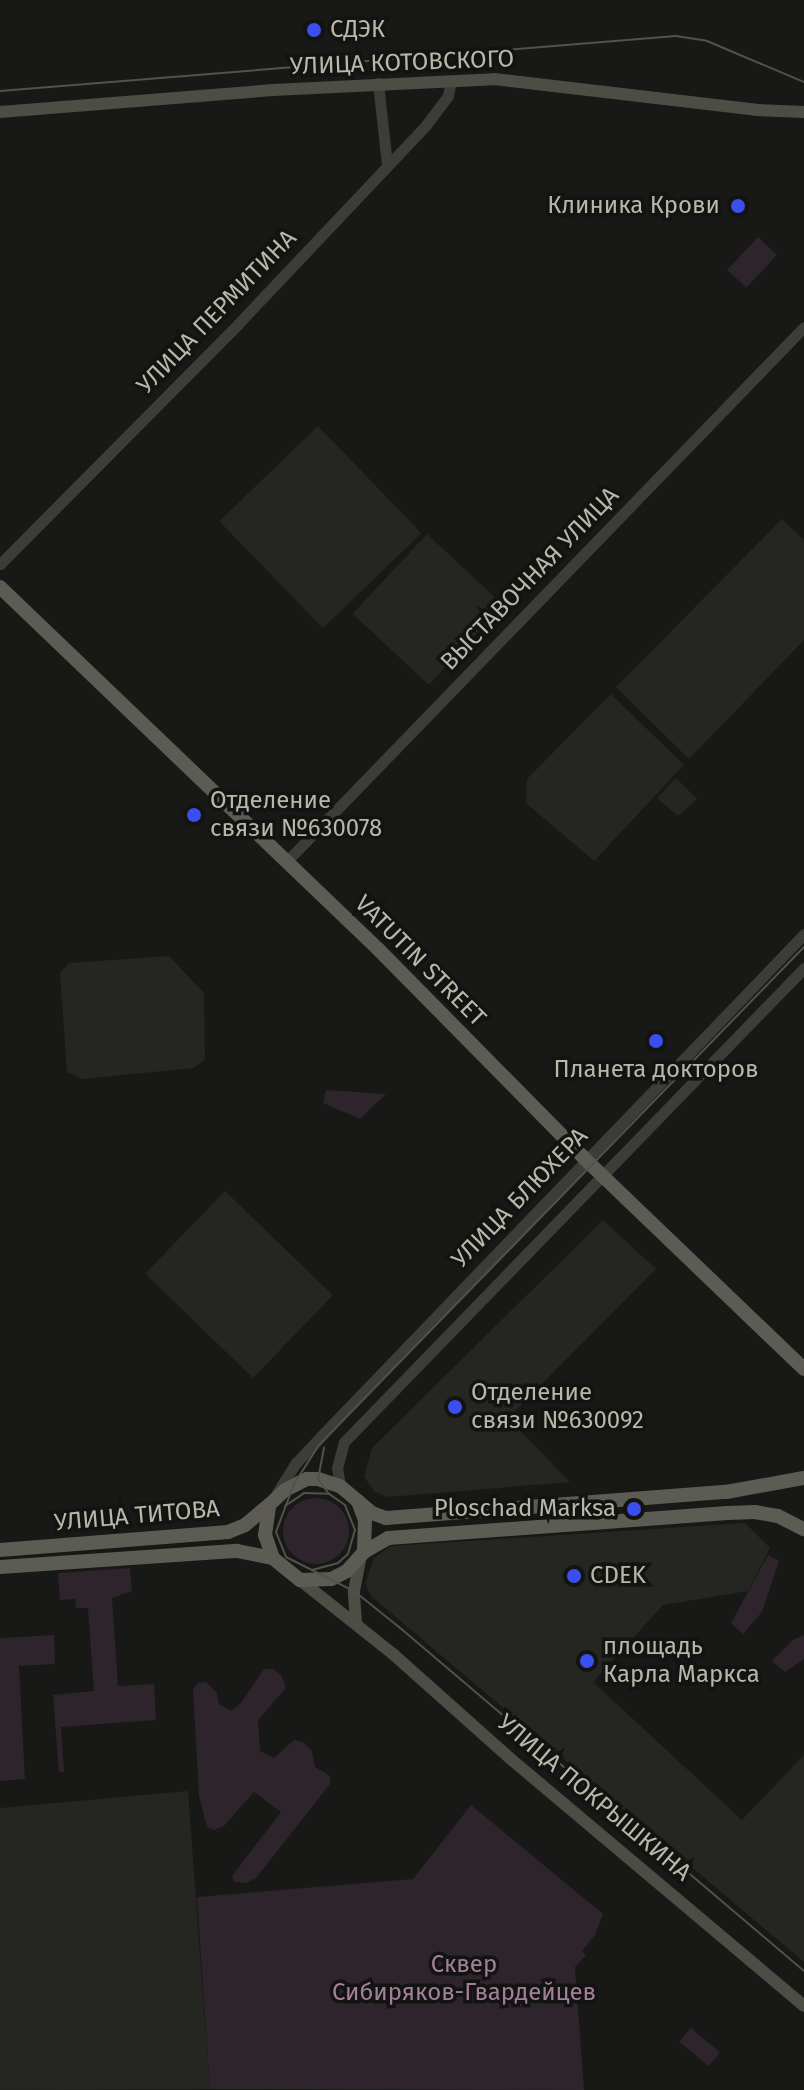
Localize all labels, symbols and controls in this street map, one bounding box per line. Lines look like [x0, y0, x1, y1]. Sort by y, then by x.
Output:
place label: СДЭК [330, 16, 385, 44]
marker: СДЭК [305, 21, 323, 39]
street label: УЛИЦА КОТОВСКОГО [289, 45, 515, 81]
place label: Клиника Крови [547, 192, 720, 220]
marker: Клиника Крови [727, 195, 749, 217]
street label: УЛИЦА ПЕРМИТИНА [131, 224, 303, 400]
street label: ВЫСТАВОЧНАЯ УЛИЦА [435, 481, 625, 677]
place label: Отделение связи №630078 [210, 787, 382, 843]
marker: Отделение связи №630078 [185, 806, 203, 824]
street label: VATUTIN STREET [348, 889, 492, 1033]
marker: Планета докторов [645, 1030, 667, 1052]
place label: Планета докторов [554, 1056, 758, 1084]
street label: УЛИЦА БЛЮХЕРА [446, 1122, 594, 1274]
place label: Отделение связи №630092 [471, 1379, 644, 1435]
marker: Отделение связи №630092 [446, 1398, 464, 1416]
street label: УЛИЦА ТИТОВА [53, 1494, 221, 1538]
place label: Ploschad Marksa [434, 1495, 616, 1523]
marker: Ploschad Marksa [623, 1498, 645, 1520]
place label: CDEK [590, 1562, 646, 1590]
marker: CDEK [565, 1567, 583, 1585]
place label: площадь Карла Маркса [603, 1633, 760, 1689]
marker: площадь Карла Маркса [578, 1652, 596, 1670]
street label: УЛИЦА ПОКРЫШКИНА [491, 1709, 697, 1887]
park label: Сквер Сибиряков-Гвардейцев [332, 1951, 596, 2007]

